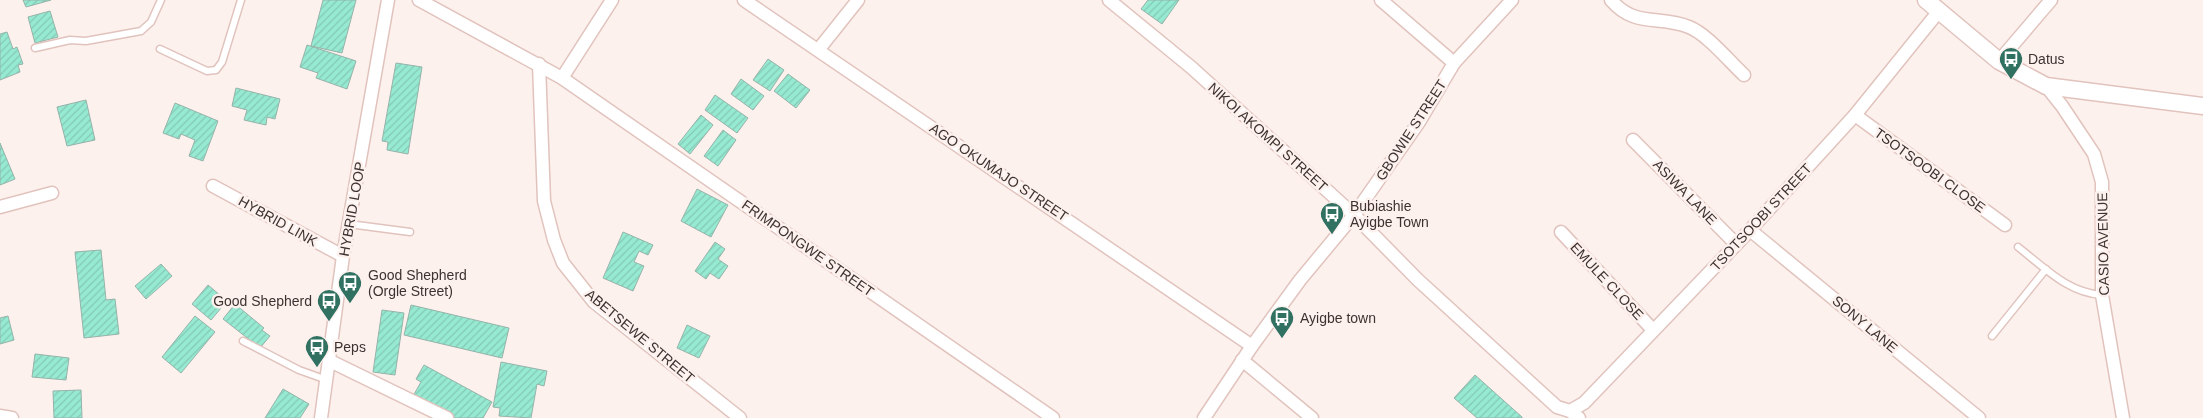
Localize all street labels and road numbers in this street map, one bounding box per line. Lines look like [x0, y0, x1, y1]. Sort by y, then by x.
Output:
street label: GBOWIE STREET [1373, 76, 1450, 183]
street label: NIKOI AKOMPI STREET [1205, 79, 1331, 195]
street label: AGO OKUMAJO STREET [927, 120, 1072, 225]
street label: TSOTSOOBI CLOSE [1871, 124, 1989, 216]
street label: ASIWA LANE [1650, 156, 1720, 228]
street label: HYBRID LOOP [336, 160, 368, 258]
street label: TSOTSOOBI STREET [1707, 160, 1815, 274]
street label: CASIO AVENUE [2094, 192, 2112, 296]
street label: HYBRID LINK [236, 193, 321, 250]
street label: FRIMPONGWE STREET [739, 196, 877, 300]
street label: EMULE CLOSE [1567, 239, 1647, 323]
street label: ABETSEWE STREET [582, 286, 698, 386]
street label: SONY LANE [1829, 292, 1901, 356]

